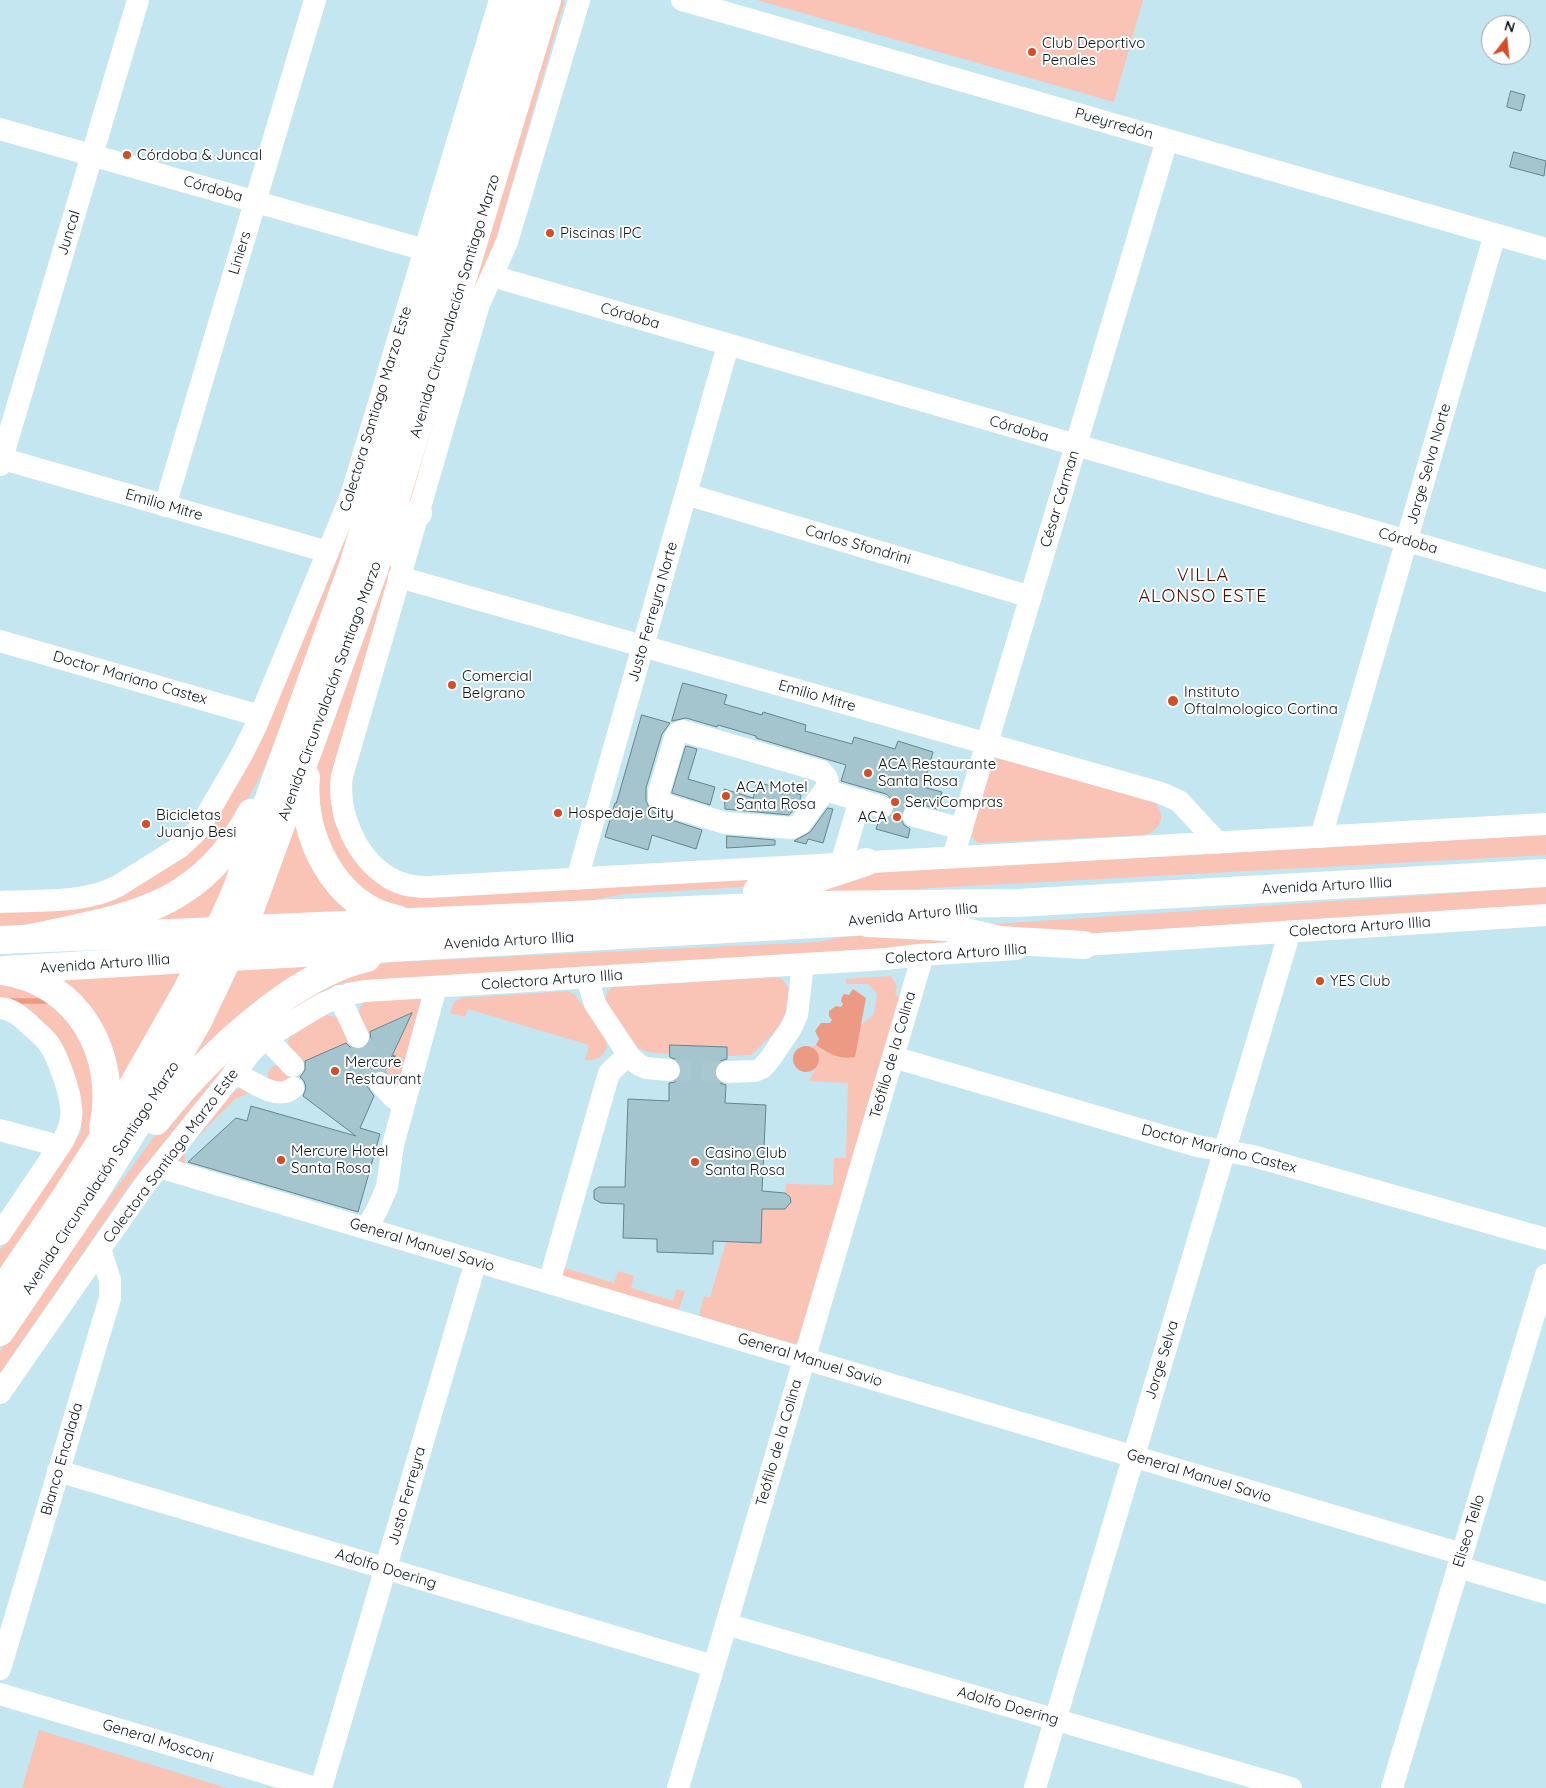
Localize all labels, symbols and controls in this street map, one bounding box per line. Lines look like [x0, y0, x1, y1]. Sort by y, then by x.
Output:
north arrow [1481, 15, 1531, 65]
text: N [1502, 16, 1517, 37]
place label: Club Deportivo Penales [1042, 34, 1145, 69]
marker: Club Deportivo Penales [1026, 46, 1038, 58]
street label: Pueyrredón [1073, 104, 1155, 144]
place label: Córdoba & Juncal [137, 146, 262, 164]
marker: Córdoba & Juncal [121, 149, 133, 161]
street label: Córdoba [181, 172, 245, 206]
street label: Avenida Circunvalación Santiago Marzo [406, 172, 504, 440]
street label: Juncal [54, 208, 84, 258]
place label: Piscinas IPC [560, 224, 642, 242]
marker: Piscinas IPC [544, 227, 556, 239]
street label: Liniers [225, 229, 255, 277]
street label: Córdoba [598, 299, 662, 333]
street label: Colectora Santiago Marzo Este [336, 304, 416, 514]
street label: Jorge Selva Norte [1403, 401, 1455, 527]
street label: Córdoba [987, 412, 1051, 446]
street label: César Cárman [1037, 448, 1083, 550]
street label: Emilio Mitre [123, 485, 205, 525]
street label: Carlos Sfondrini [803, 521, 913, 569]
street label: Córdoba [1376, 524, 1440, 558]
street label: Justo Ferreyra Norte [624, 540, 682, 684]
street label: Avenida Circunvalación Santiago Marzo [275, 559, 385, 823]
district label: VILLA ALONSO ESTE [1137, 565, 1269, 608]
street label: Doctor Mariano Castex [51, 647, 209, 709]
place label: Comercial Belgrano [462, 667, 532, 702]
street label: Emilio Mitre [776, 676, 858, 716]
marker: Comercial Belgrano [446, 679, 458, 691]
place label: Instituto Oftalmologico Cortina [1184, 683, 1338, 718]
marker: Instituto Oftalmologico Cortina [1166, 694, 1180, 708]
place label: ACA Restaurante Santa Rosa [878, 755, 996, 790]
marker: ACA Restaurante Santa Rosa [862, 767, 874, 779]
place label: ACA Motel Santa Rosa [736, 778, 816, 813]
marker: ACA Motel Santa Rosa [720, 790, 732, 802]
place label: ServiCompras [905, 793, 1003, 811]
marker: ServiCompras [889, 796, 901, 808]
place label: Hospedaje City [568, 804, 674, 822]
place label: Bicicletas Juanjo Besi [156, 806, 237, 841]
marker: Hospedaje City [552, 807, 564, 819]
place label: ACA [858, 808, 887, 826]
marker: ACA [891, 811, 903, 823]
marker: Bicicletas Juanjo Besi [140, 818, 152, 830]
street label: Avenida Arturo Illia [1261, 874, 1393, 898]
street label: Avenida Arturo Illia [847, 899, 979, 931]
street label: Colectora Arturo Illia [1289, 913, 1431, 941]
street label: Avenida Arturo Illia [443, 929, 575, 953]
street label: Colectora Arturo Illia [885, 940, 1027, 968]
street label: Avenida Arturo Illia [39, 950, 171, 978]
street label: Colectora Arturo Illia [481, 966, 623, 994]
place label: YES Club [1330, 972, 1390, 990]
marker: YES Club [1314, 975, 1326, 987]
street label: Teófilo de la Colina [866, 989, 920, 1121]
place label: Mercure Restaurant [345, 1053, 421, 1088]
street label: Avenida Circunvalación Santiago Marzo [19, 1058, 183, 1298]
street label: Colectora Santiago Marzo Este [100, 1065, 242, 1247]
marker: Mercure Restaurant [329, 1065, 341, 1077]
street label: Doctor Mariano Castex [1139, 1121, 1299, 1177]
place label: Mercure Hotel Santa Rosa [291, 1142, 388, 1177]
place label: Casino Club Santa Rosa [705, 1144, 787, 1179]
marker: Mercure Hotel Santa Rosa [275, 1154, 287, 1166]
marker: Casino Club Santa Rosa [689, 1156, 701, 1168]
street label: General Manuel Savio [347, 1214, 497, 1276]
street label: Jorge Selva [1141, 1318, 1183, 1402]
street label: General Manuel Savio [735, 1329, 885, 1391]
street label: Teófilo de la Colina [752, 1377, 806, 1509]
street label: Blanco Encalada [37, 1400, 87, 1518]
street label: Justo Ferreyra [384, 1445, 430, 1547]
street label: General Manuel Savio [1124, 1445, 1274, 1507]
street label: Eliseo Tello [1449, 1492, 1489, 1570]
street label: Adolfo Doering [333, 1545, 439, 1593]
street label: Adolfo Doering [955, 1683, 1061, 1729]
street label: General Mosconi [100, 1716, 216, 1766]

